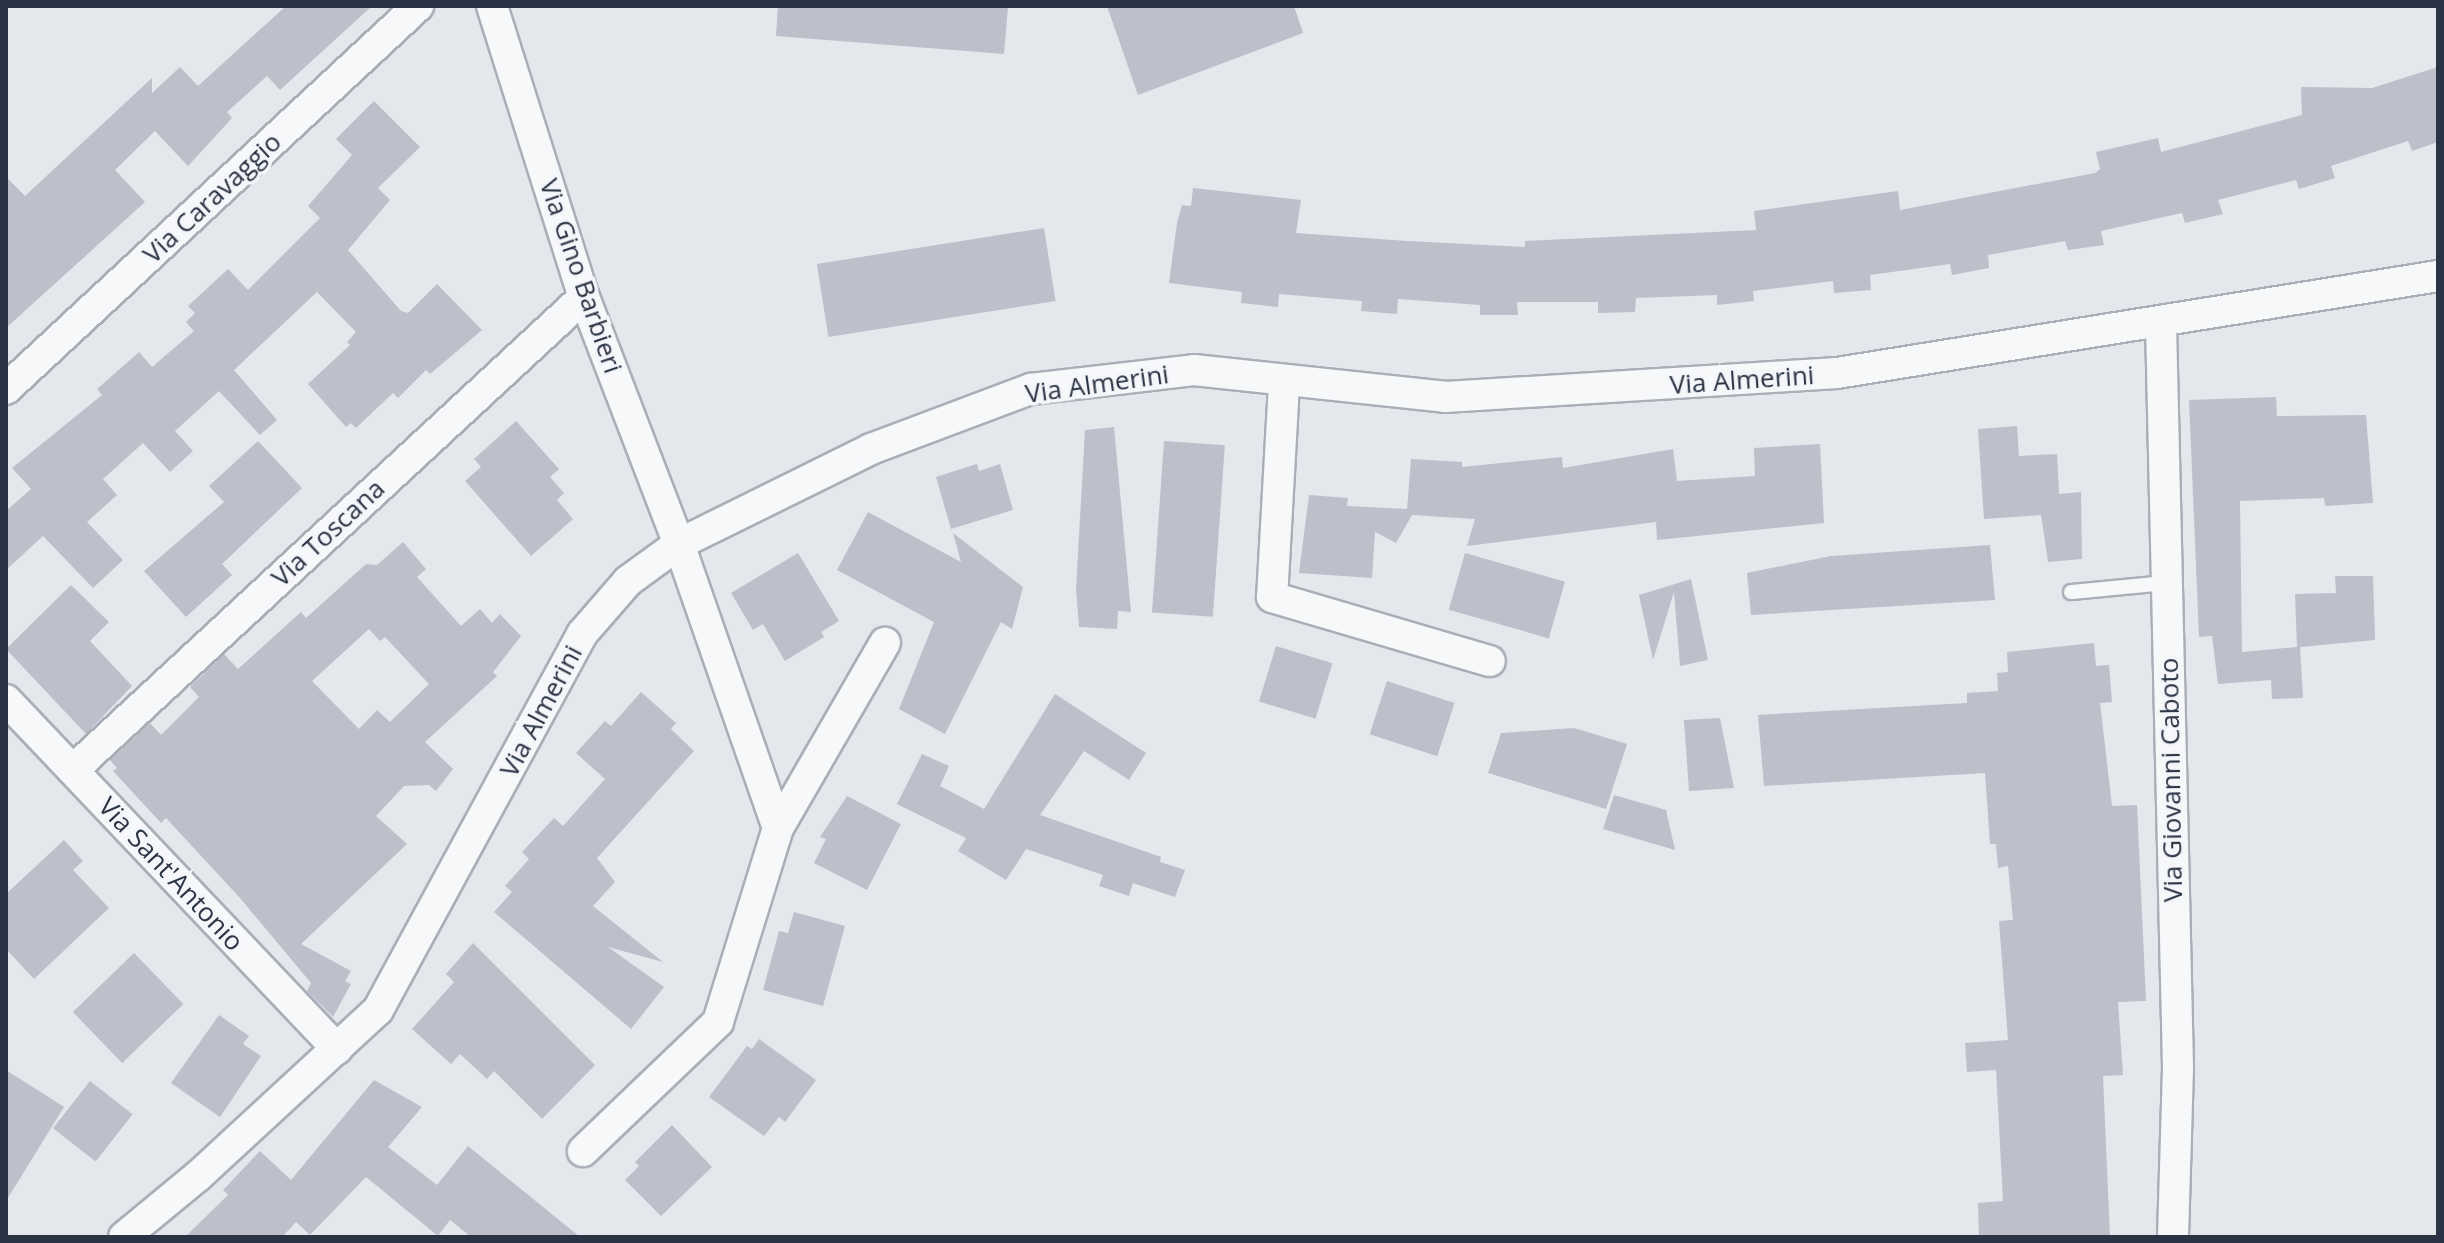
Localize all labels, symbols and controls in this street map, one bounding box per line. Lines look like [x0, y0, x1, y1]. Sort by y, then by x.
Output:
street label: Via Caravaggio [137, 126, 287, 270]
street label: Via Gino Barbieri [533, 175, 629, 377]
street label: Via Almerini [1023, 358, 1171, 410]
street label: Via Almerini [1669, 359, 1815, 401]
street label: Via Toscana [265, 473, 391, 593]
street label: Via Almerini [493, 640, 589, 782]
street label: Via Giovanni Caboto [2153, 658, 2189, 902]
street label: Via Sant'Antonio [92, 791, 250, 957]

